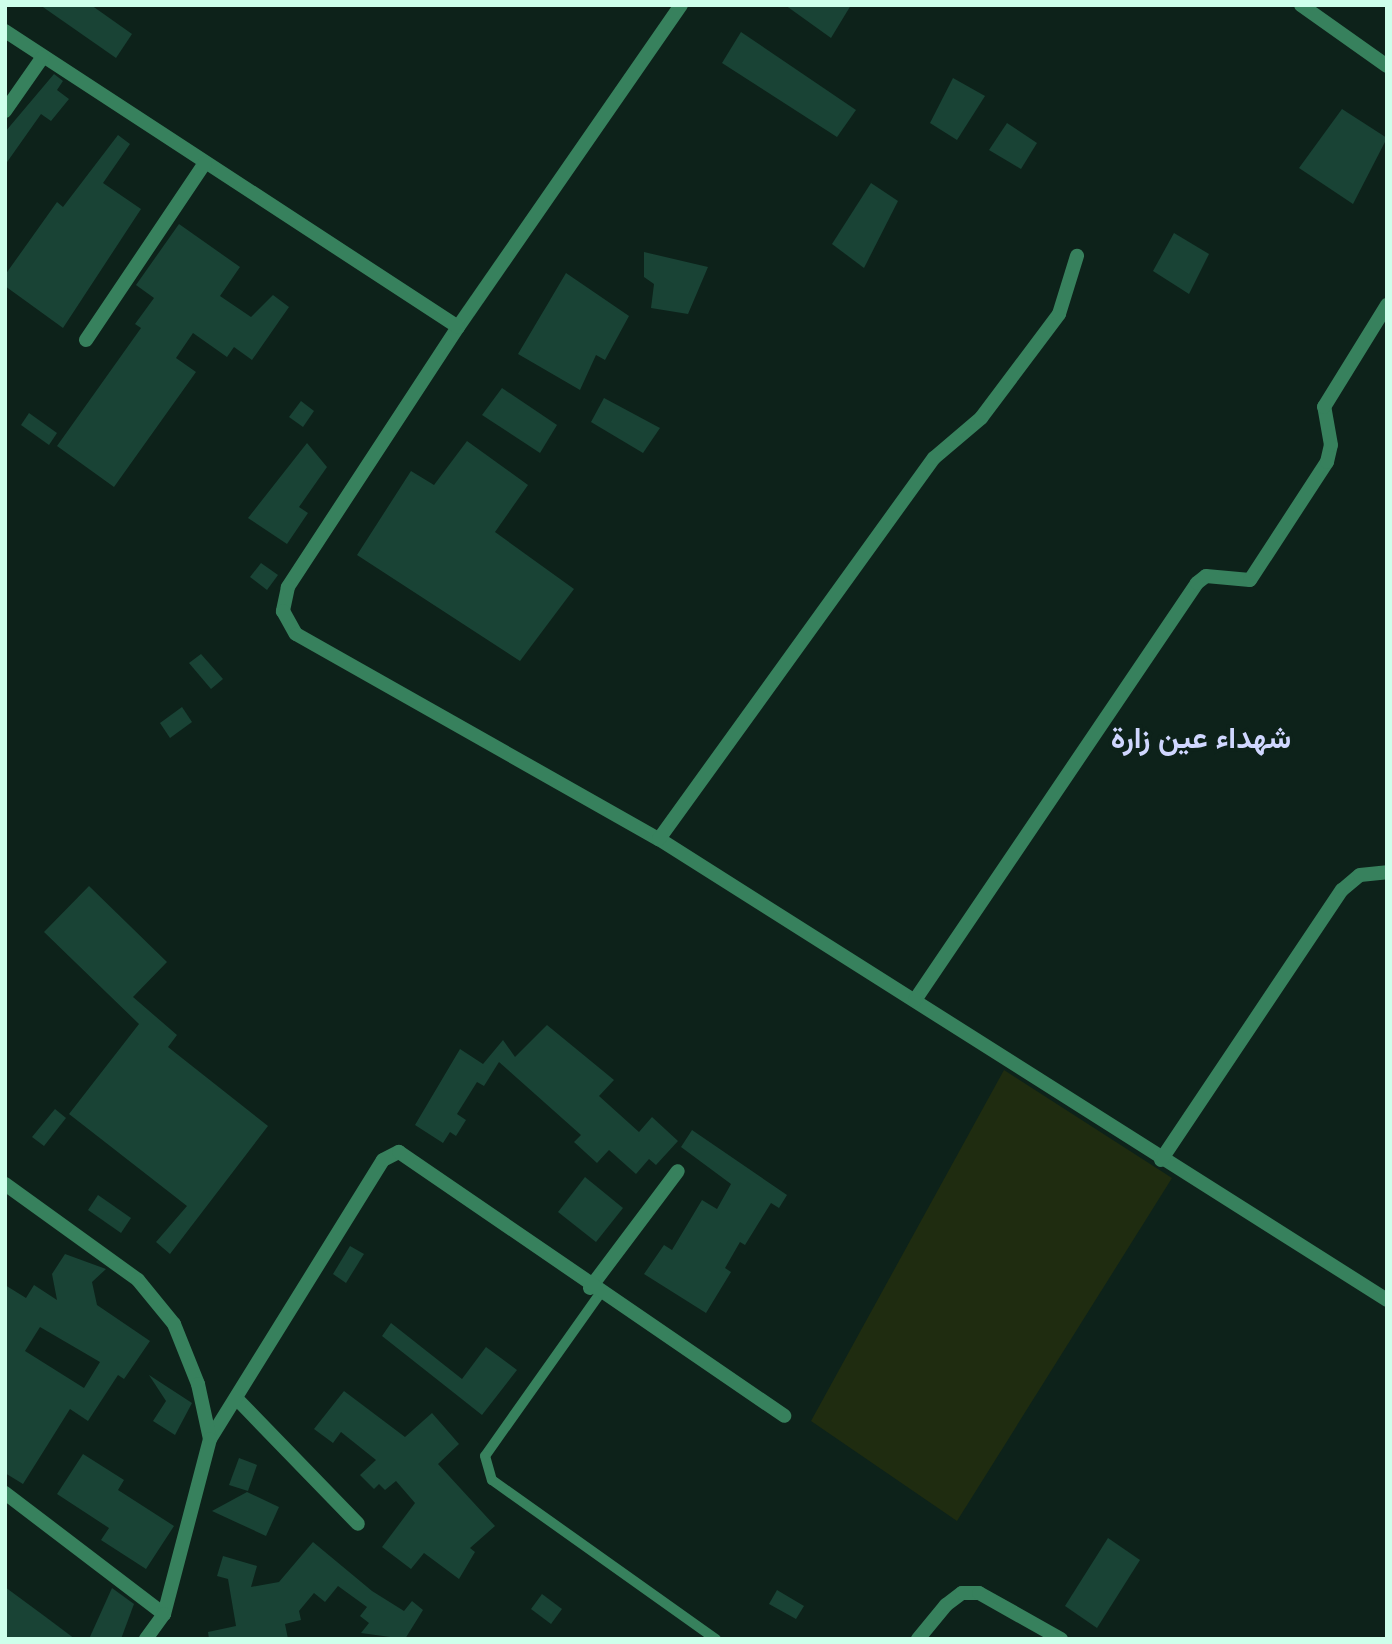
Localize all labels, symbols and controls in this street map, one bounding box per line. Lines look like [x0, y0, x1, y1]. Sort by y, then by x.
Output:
district label: شهداء عين زارة [1111, 720, 1291, 756]

